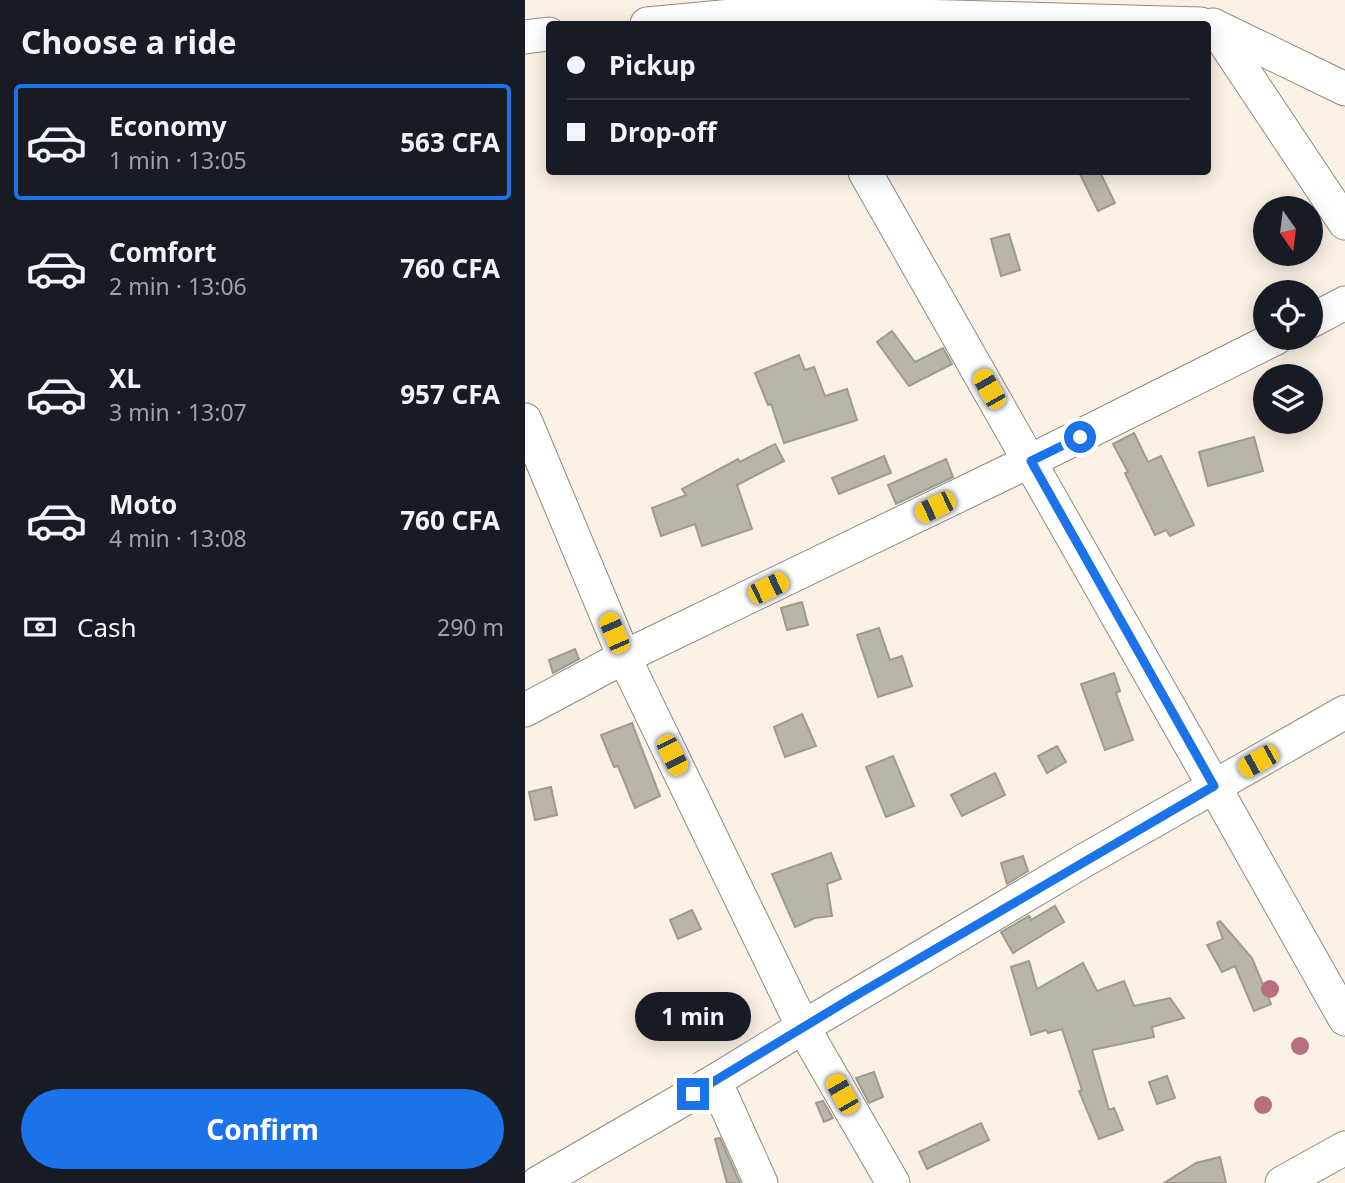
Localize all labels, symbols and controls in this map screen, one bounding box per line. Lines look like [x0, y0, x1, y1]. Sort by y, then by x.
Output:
text: Choose a ride [21, 20, 237, 63]
text: Pickup [609, 47, 696, 83]
text: Economy [109, 108, 227, 144]
icon: car [25, 111, 88, 174]
text: Drop-off [609, 114, 716, 150]
text: 563 CFA [400, 124, 500, 160]
text: 1 min · 13:05 [109, 144, 247, 176]
north arrow [1253, 196, 1323, 266]
map controls [1253, 196, 1323, 434]
text: Comfort [109, 234, 217, 270]
icon: car [25, 237, 88, 300]
text: 760 CFA [400, 250, 500, 286]
text: 2 min · 13:06 [109, 270, 247, 302]
button: locate [1253, 280, 1323, 350]
text: XL [109, 360, 141, 396]
icon: car [25, 363, 88, 426]
button: layers [1253, 364, 1323, 434]
car [970, 366, 1009, 412]
text: 957 CFA [400, 376, 500, 412]
text: 3 min · 13:07 [109, 396, 247, 428]
route start [1064, 421, 1096, 453]
text: Moto [109, 486, 177, 522]
car [912, 488, 959, 526]
icon: car [25, 489, 88, 552]
text: 760 CFA [400, 502, 500, 538]
text: 4 min · 13:08 [109, 522, 247, 554]
car [745, 569, 792, 607]
icon: cash [21, 608, 59, 646]
text: Cash [77, 609, 137, 645]
car [597, 610, 632, 656]
text: 290 m [437, 611, 504, 643]
car [654, 732, 691, 778]
car [1235, 742, 1282, 780]
callout: 1 min [635, 992, 751, 1042]
text: 1 min [661, 1000, 725, 1032]
car [823, 1071, 862, 1117]
route end [677, 1078, 709, 1110]
button: Confirm [21, 1089, 504, 1169]

